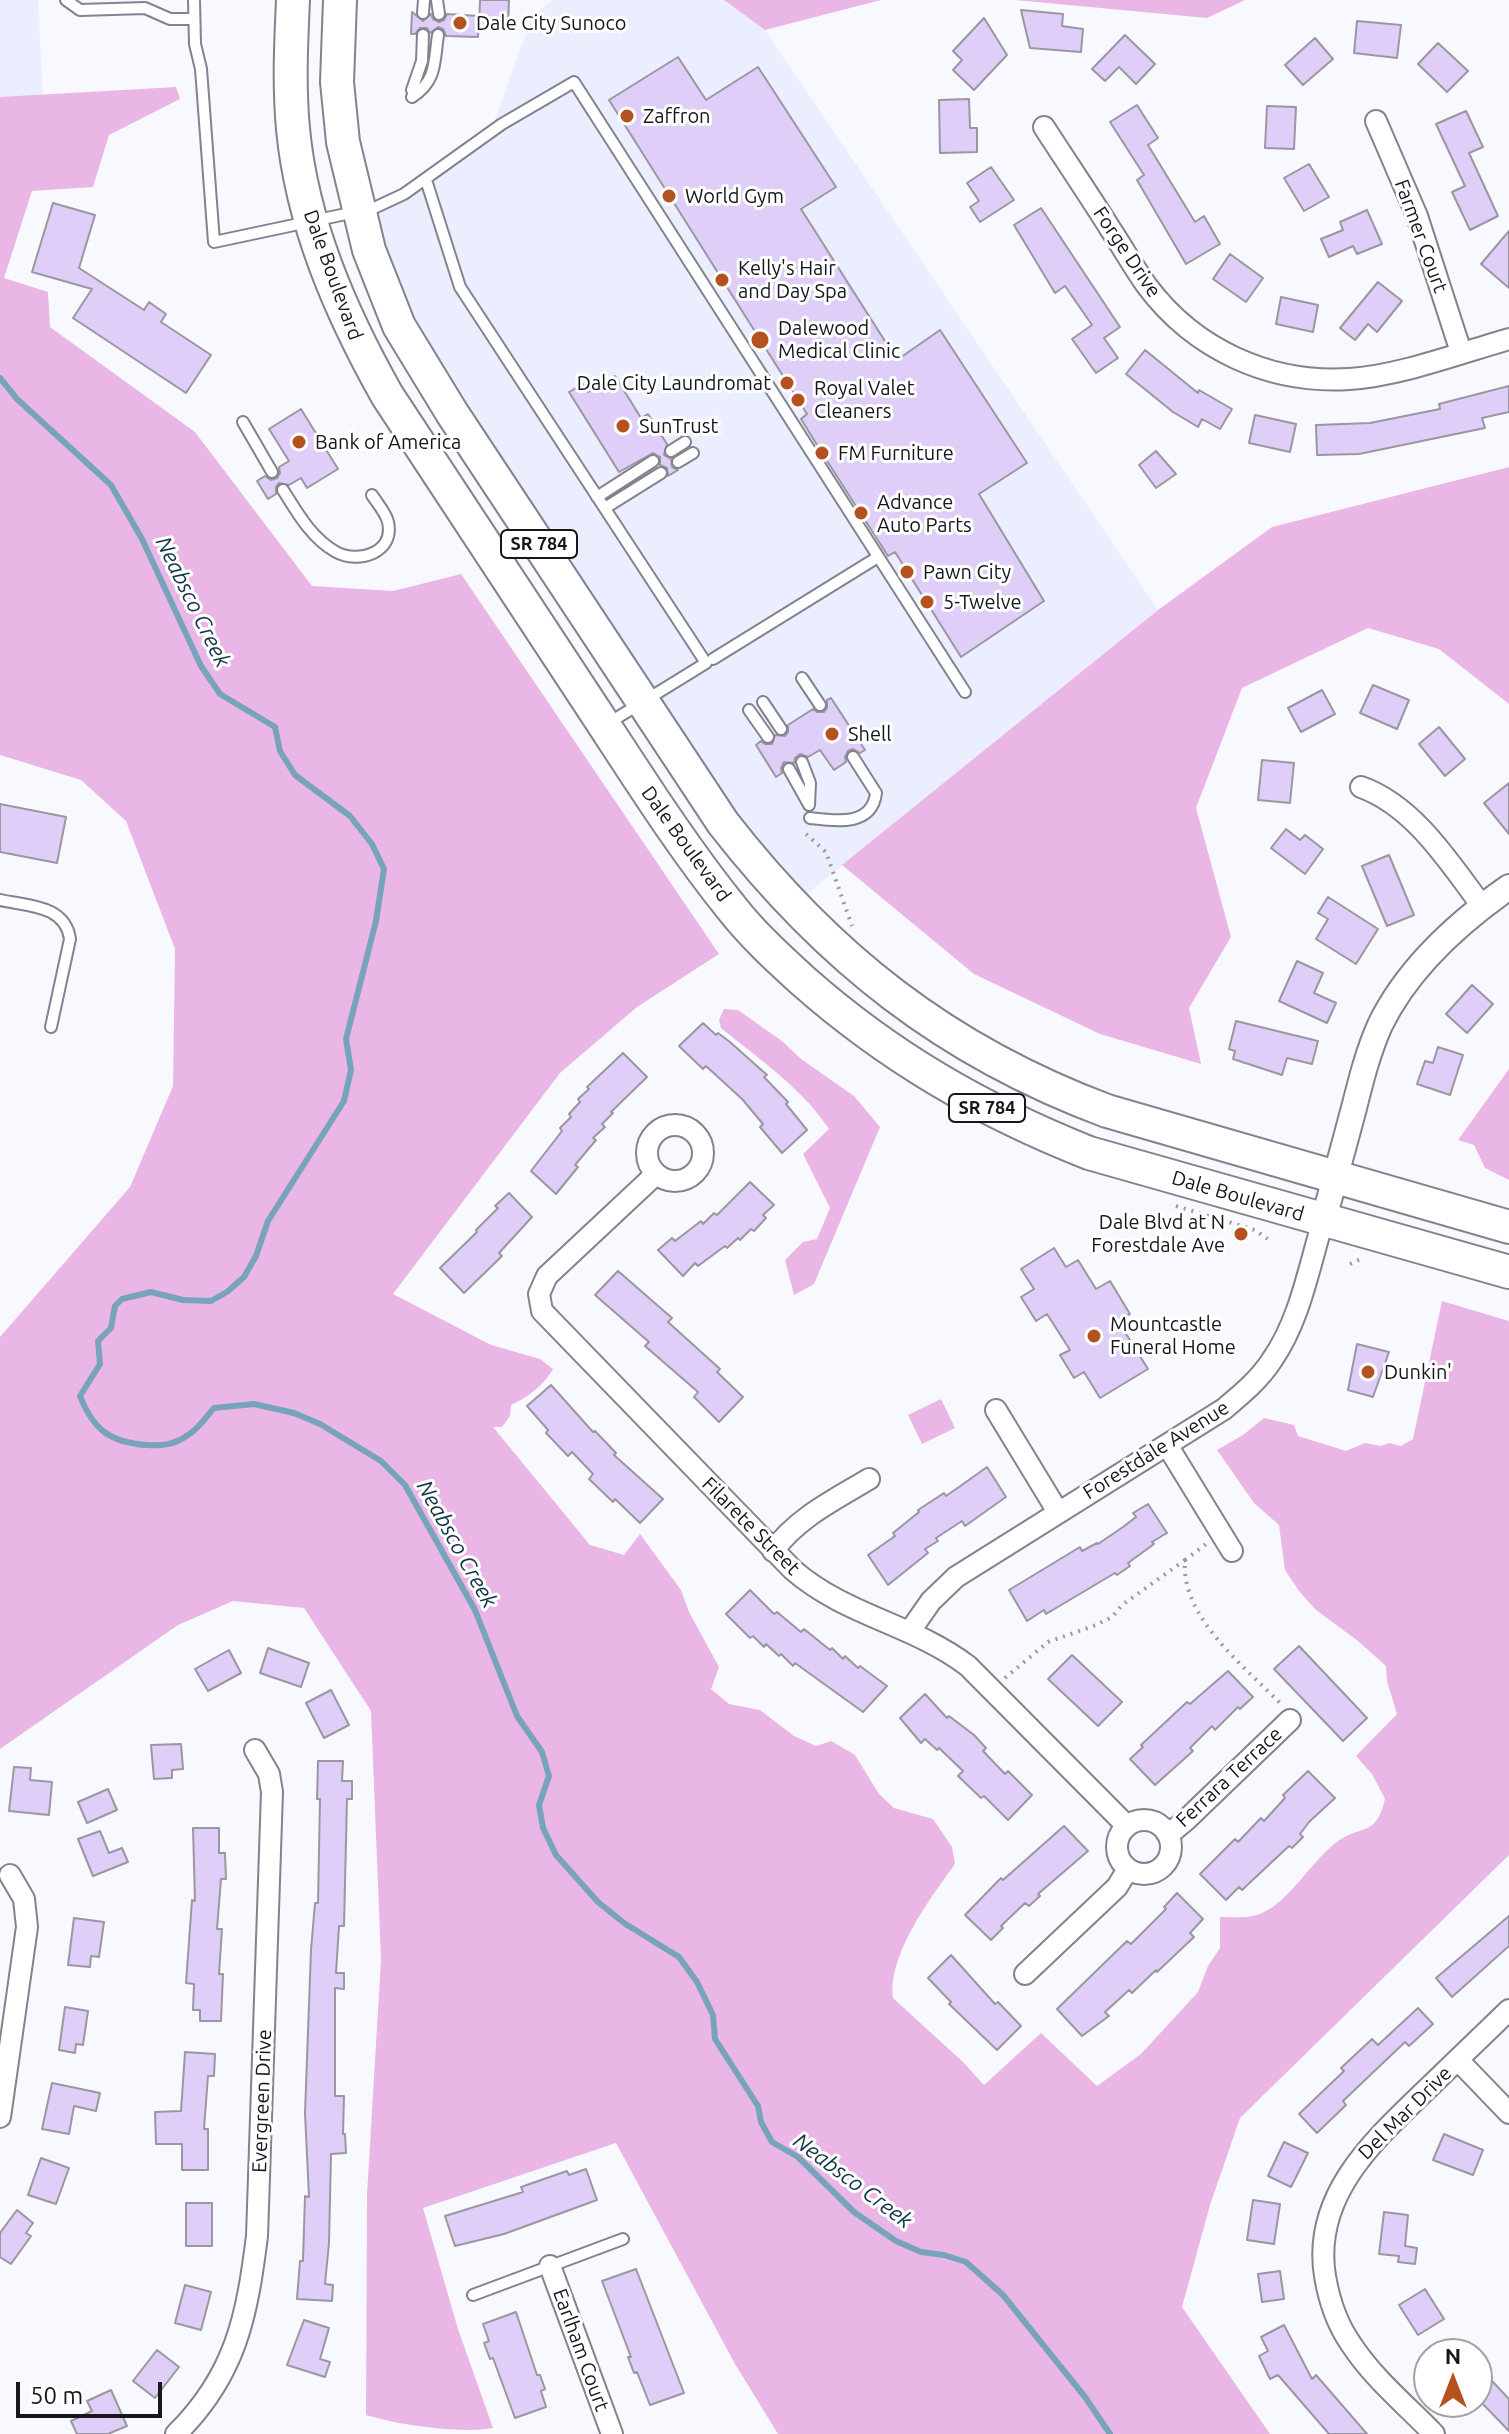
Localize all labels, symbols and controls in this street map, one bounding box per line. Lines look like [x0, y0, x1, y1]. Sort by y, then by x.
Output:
place label: Dale City Sunoco [476, 11, 626, 35]
marker: Dale City Sunoco [451, 14, 469, 32]
place label: Zaffron [643, 104, 711, 128]
marker: Zaffron [618, 107, 636, 125]
street label: Farmer Court [1389, 176, 1453, 296]
place label: World Gym [685, 184, 784, 208]
marker: World Gym [660, 187, 678, 205]
street label: Forge Drive [1088, 202, 1166, 302]
street label: Dale Boulevard [298, 207, 368, 343]
place label: Kelly's Hair and Day Spa [738, 256, 847, 303]
marker: Kelly's Hair and Day Spa [713, 271, 731, 289]
place label: Dalewood Medical Clinic [778, 316, 900, 363]
marker: Dalewood Medical Clinic [749, 329, 771, 351]
place label: Dale City Laundromat [577, 371, 771, 395]
marker: Dale City Laundromat [778, 374, 796, 392]
place label: Royal Valet Cleaners [814, 376, 915, 423]
marker: Royal Valet Cleaners [789, 391, 807, 409]
place label: SunTrust [639, 414, 718, 438]
marker: SunTrust [614, 417, 632, 435]
place label: Bank of America [315, 430, 461, 454]
marker: Bank of America [290, 433, 308, 451]
place label: FM Furniture [838, 441, 954, 465]
marker: FM Furniture [813, 444, 831, 462]
place label: Advance Auto Parts [877, 490, 972, 537]
marker: Advance Auto Parts [852, 504, 870, 522]
road number: SR 784 [501, 530, 577, 558]
water label: Neabsco Creek [150, 532, 236, 672]
place label: Pawn City [923, 560, 1011, 584]
marker: Pawn City [898, 563, 916, 581]
place label: 5-Twelve [943, 590, 1021, 614]
marker: 5-Twelve [918, 593, 936, 611]
place label: Shell [848, 722, 891, 746]
marker: Shell [823, 725, 841, 743]
street label: Dale Boulevard [636, 782, 736, 906]
road number: SR 784 [949, 1094, 1025, 1122]
street label: Dale Boulevard [1169, 1166, 1307, 1226]
place label: Dale Blvd at N Forestdale Ave [1091, 1210, 1225, 1257]
marker: Dale Blvd at N Forestdale Ave [1232, 1225, 1250, 1243]
place label: Mountcastle Funeral Home [1110, 1312, 1236, 1359]
marker: Mountcastle Funeral Home [1085, 1327, 1103, 1345]
place label: Dunkin' [1384, 1360, 1452, 1384]
marker: Dunkin' [1359, 1363, 1377, 1381]
street label: Forestdale Avenue [1079, 1395, 1233, 1505]
street label: Filarete Street [697, 1472, 805, 1580]
water label: Neabsco Creek [411, 1475, 503, 1613]
street label: Ferrara Terrace [1171, 1722, 1287, 1832]
street label: Evergreen Drive [247, 2029, 277, 2173]
street label: Del Mar Drive [1353, 2061, 1457, 2165]
water label: Neabsco Creek [788, 2128, 918, 2234]
street label: Earlham Court [548, 2285, 614, 2415]
north arrow [1413, 2338, 1493, 2418]
text: N [1445, 2343, 1461, 2368]
scale bar [20, 2366, 166, 2416]
text: 50 m [30, 2382, 83, 2409]

